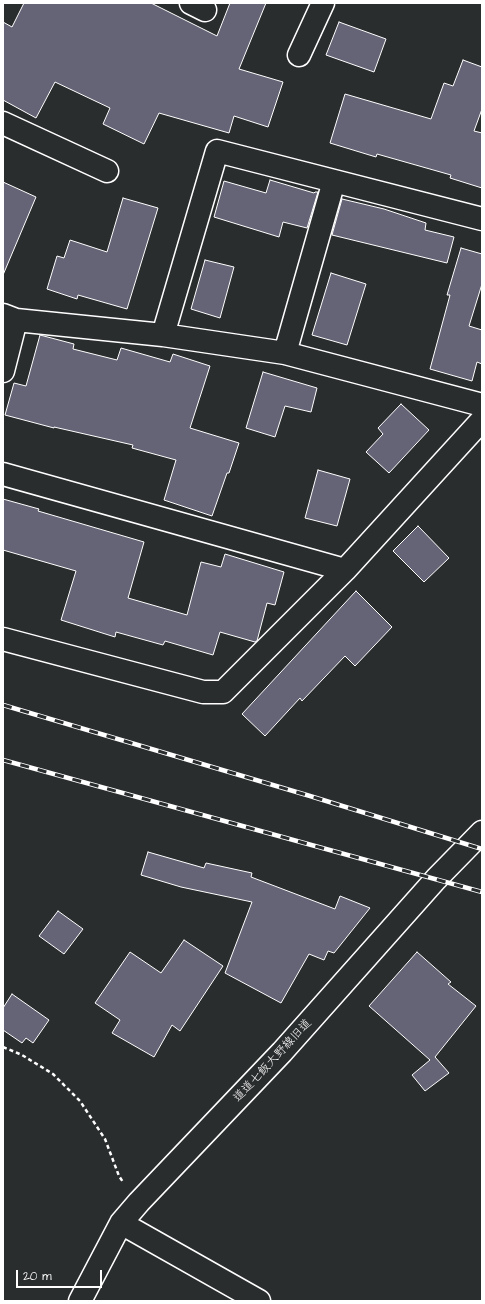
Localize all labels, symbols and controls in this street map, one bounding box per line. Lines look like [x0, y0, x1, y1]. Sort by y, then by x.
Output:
street label: 道道七飯大野線旧道 [231, 1017, 315, 1105]
scale bar [18, 1262, 104, 1288]
text: 20 m [23, 1268, 52, 1285]

